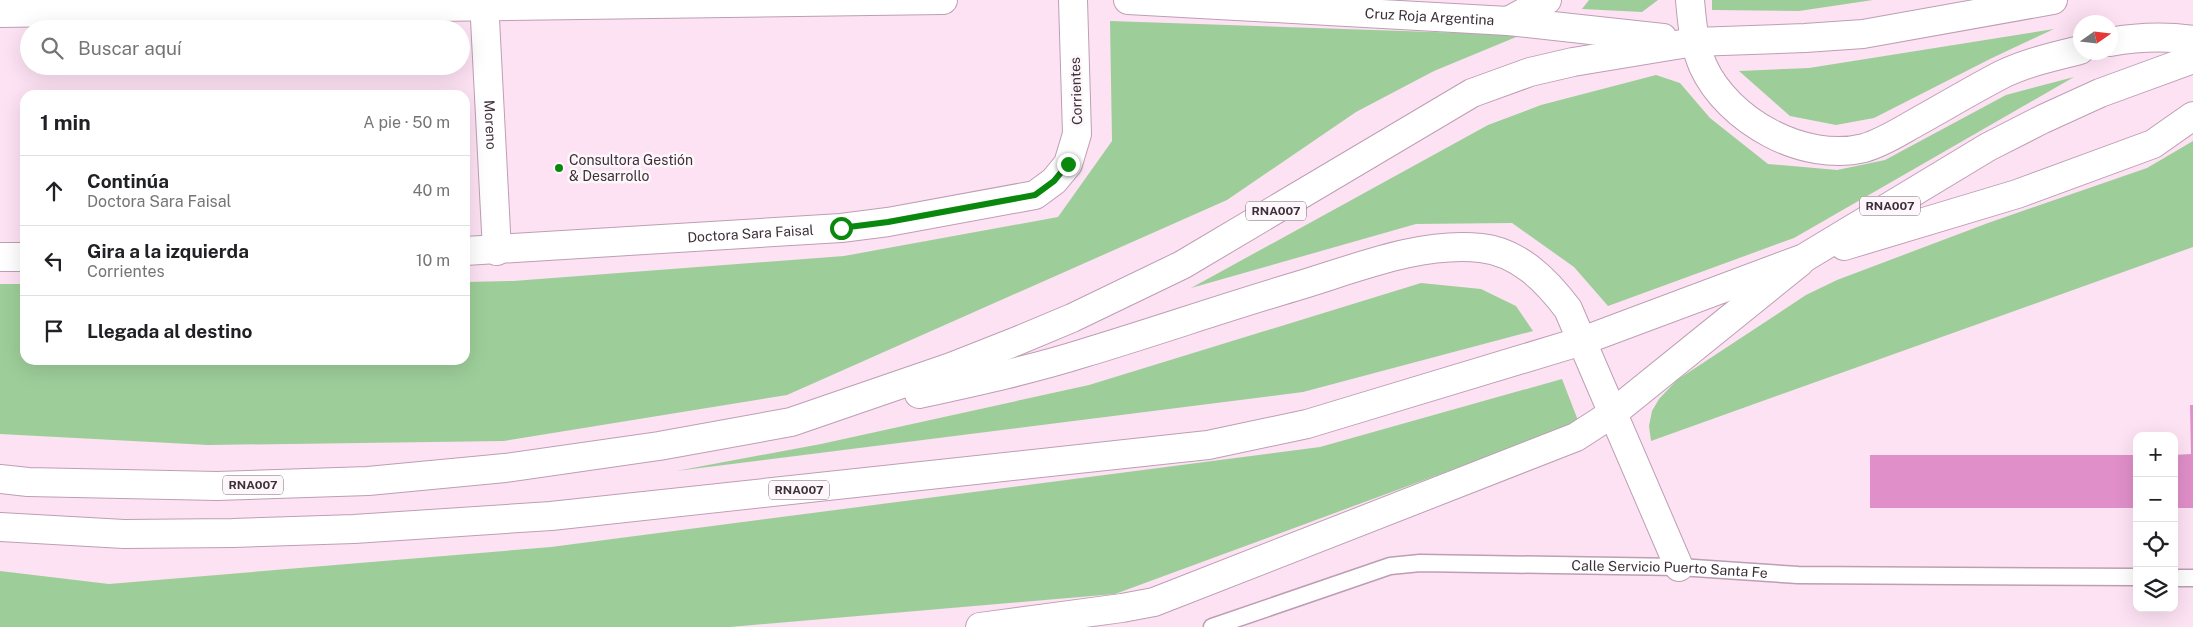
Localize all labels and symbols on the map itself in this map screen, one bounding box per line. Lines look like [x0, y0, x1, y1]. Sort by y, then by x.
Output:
street label: Cruz Roja Argentina [1364, 5, 1495, 28]
north arrow [2073, 15, 2118, 60]
street label: Corrientes [1067, 57, 1085, 125]
street label: Moreno [481, 100, 500, 150]
place label: Consultora Gestión & Desarrollo [569, 152, 693, 184]
route end [1057, 153, 1080, 176]
marker: Consultora Gestión & Desarrollo [553, 162, 565, 174]
road number: RNA007 [1860, 197, 1920, 216]
road number: RNA007 [1246, 202, 1306, 220]
route start [830, 217, 853, 240]
street label: Doctora Sara Faisal [687, 222, 814, 245]
road number: RNA007 [223, 476, 283, 494]
road number: RNA007 [769, 480, 829, 500]
street label: Calle Servicio Puerto Santa Fe [1571, 557, 1768, 581]

